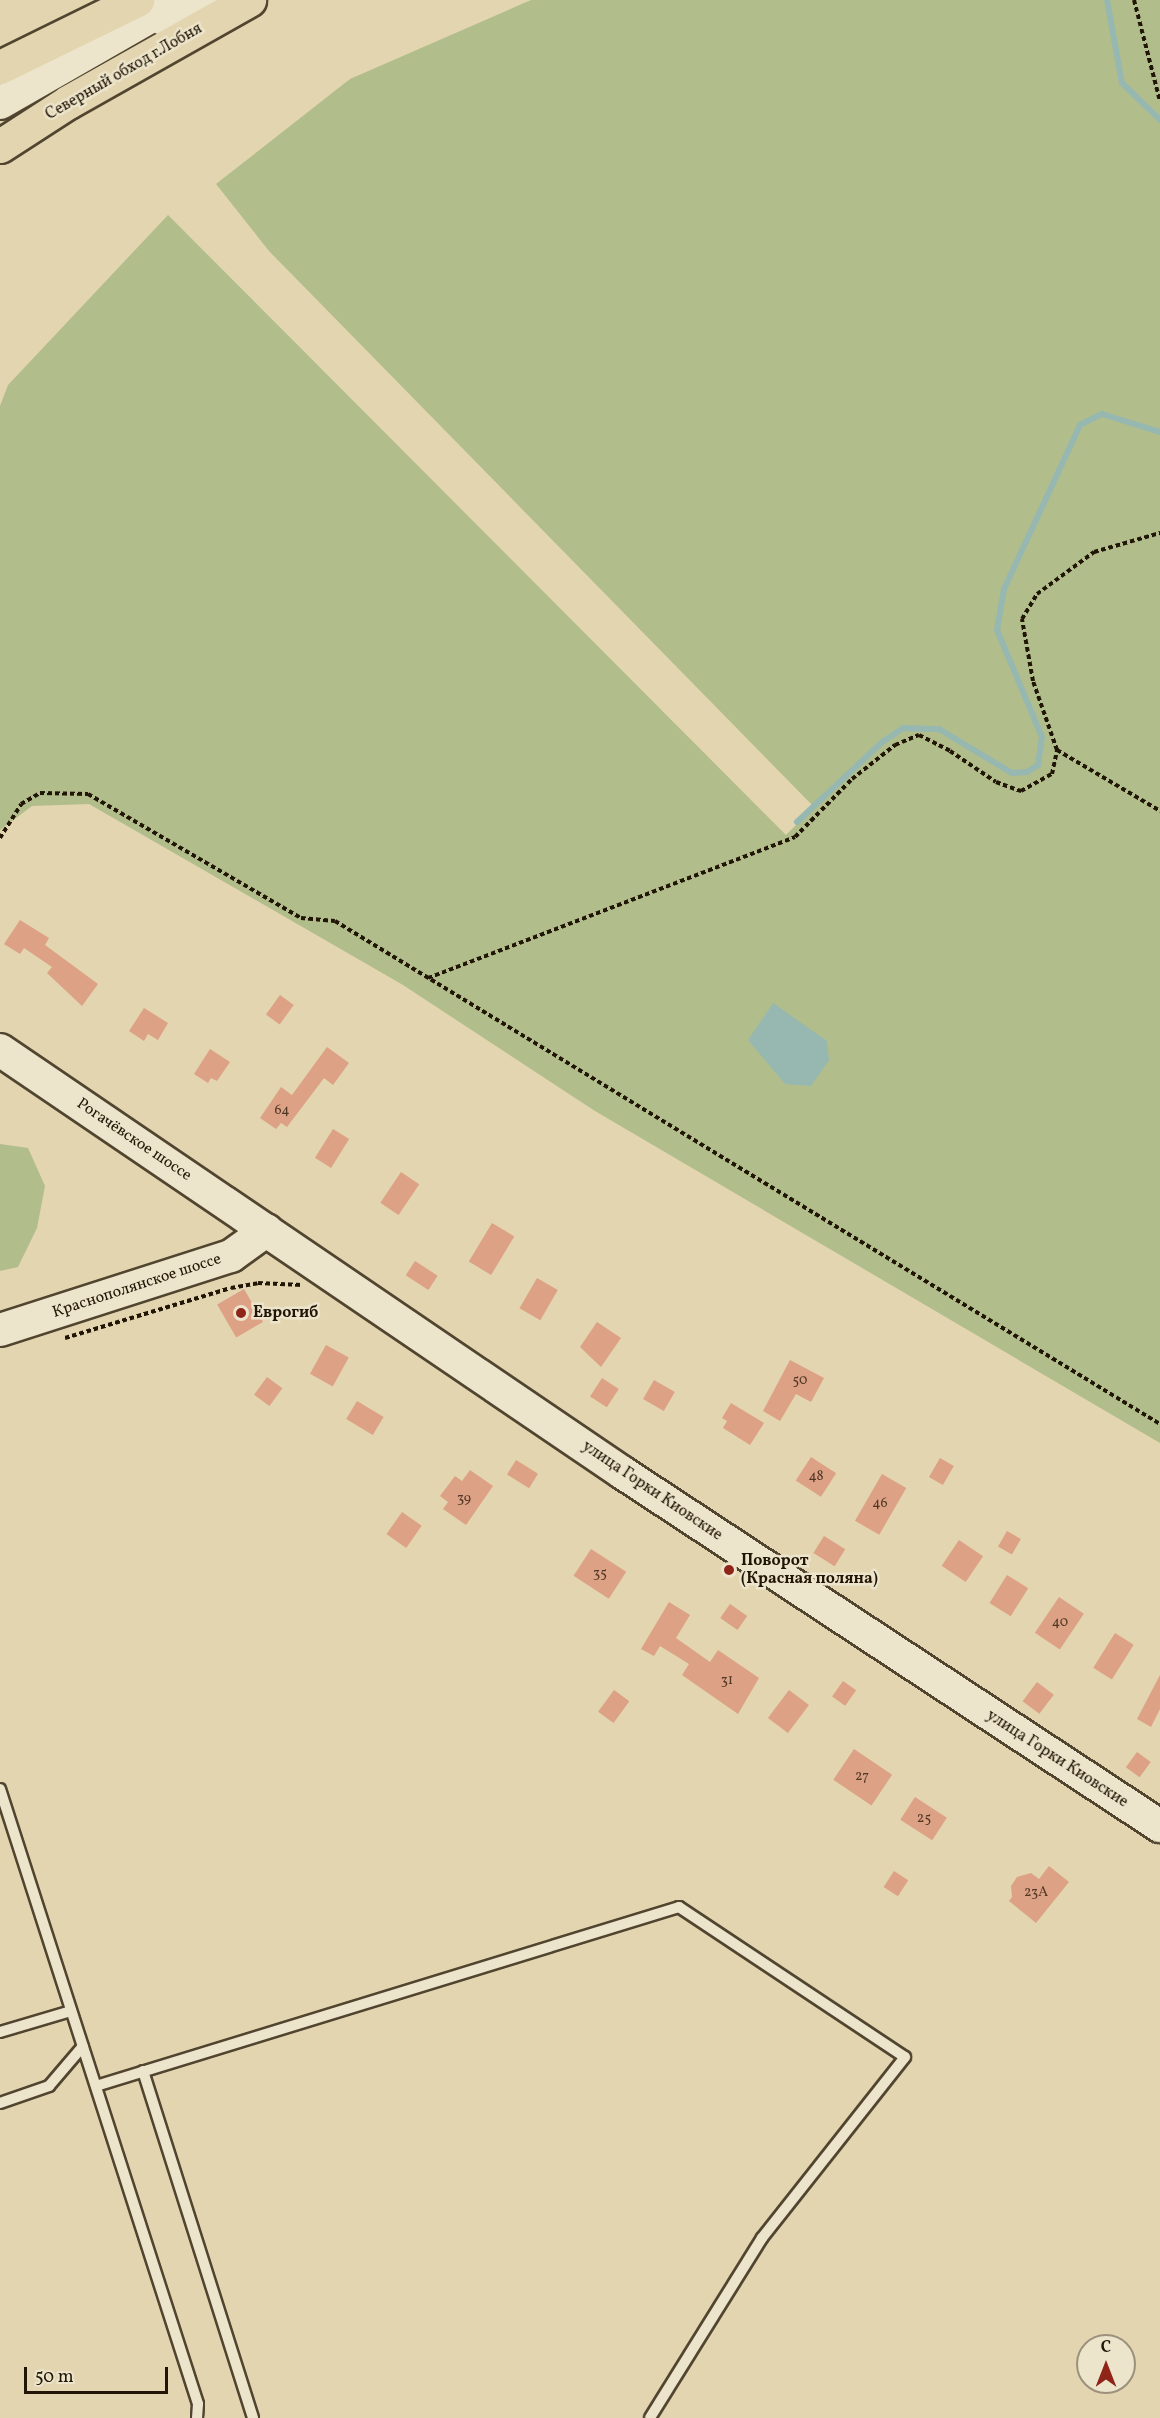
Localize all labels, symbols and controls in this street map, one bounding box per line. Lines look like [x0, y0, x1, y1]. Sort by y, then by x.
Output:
street label: Северный обход г.Лобня [42, 19, 206, 125]
street label: Рогачёвское шоссе [73, 1094, 195, 1186]
house number: 64 [274, 1103, 290, 1119]
street label: Краснополянское шоссе [50, 1250, 224, 1322]
place label: Еврогиб [253, 1303, 318, 1323]
marker: Еврогиб [234, 1306, 248, 1320]
house number: 50 [793, 1373, 807, 1389]
street label: улица Горки Киовские [578, 1437, 726, 1545]
house number: 48 [808, 1469, 824, 1485]
house number: 39 [457, 1491, 471, 1507]
house number: 46 [872, 1496, 888, 1512]
place label: Поворот (Красная поляна) [741, 1551, 878, 1589]
marker: Поворот (Красная поляна) [722, 1563, 736, 1577]
house number: 35 [593, 1566, 607, 1582]
house number: 40 [1052, 1615, 1068, 1631]
house number: 31 [721, 1673, 733, 1689]
street label: улица Горки Киовские [983, 1706, 1131, 1812]
house number: 27 [855, 1769, 869, 1785]
house number: 25 [917, 1811, 931, 1827]
house number: 23А [1024, 1885, 1048, 1901]
north arrow [1076, 2334, 1136, 2394]
text: С [1101, 2337, 1111, 2359]
scale bar [27, 2355, 171, 2393]
text: 50 m [35, 2365, 74, 2390]

